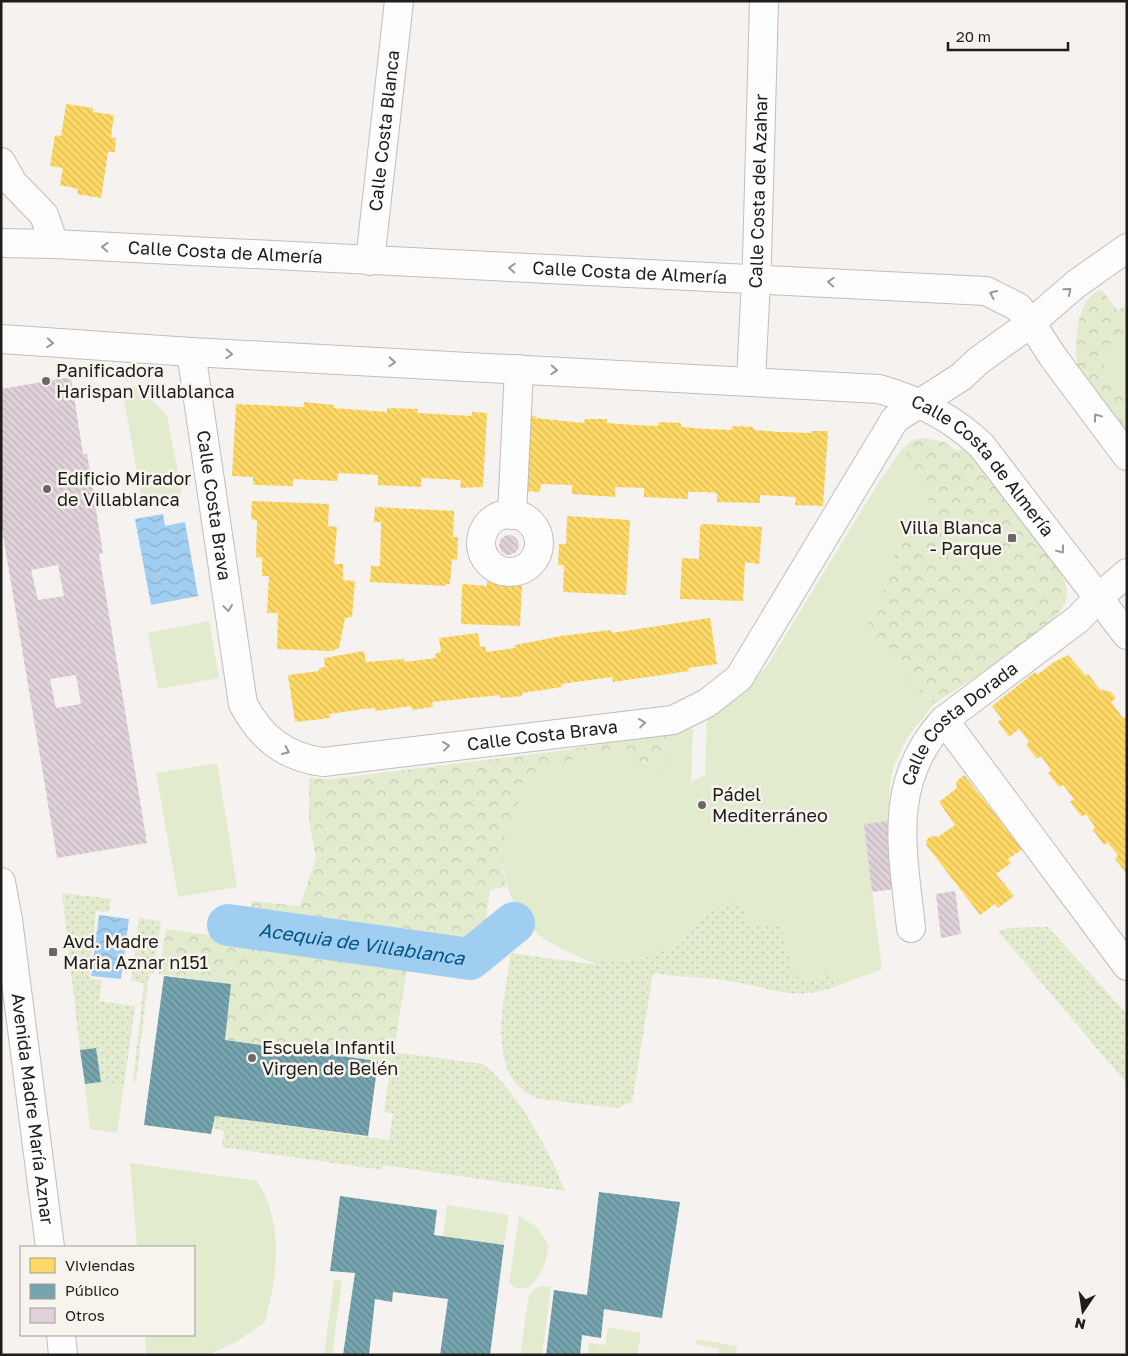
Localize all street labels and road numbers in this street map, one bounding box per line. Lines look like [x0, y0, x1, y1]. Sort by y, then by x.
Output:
street label: Calle Costa Blanca [364, 49, 403, 213]
street label: Calle Costa del Azahar [744, 93, 771, 289]
street label: Calle Costa de Almería [127, 236, 323, 268]
street label: Calle Costa de Almería [532, 256, 728, 288]
street label: Calle Costa de Almería [908, 389, 1059, 540]
street label: Calle Costa Brava [193, 429, 237, 582]
street label: Calle Costa Dorada [896, 657, 1021, 788]
street label: Calle Costa Brava [466, 715, 619, 755]
street label: Avenida Madre María Aznar [7, 992, 59, 1226]

